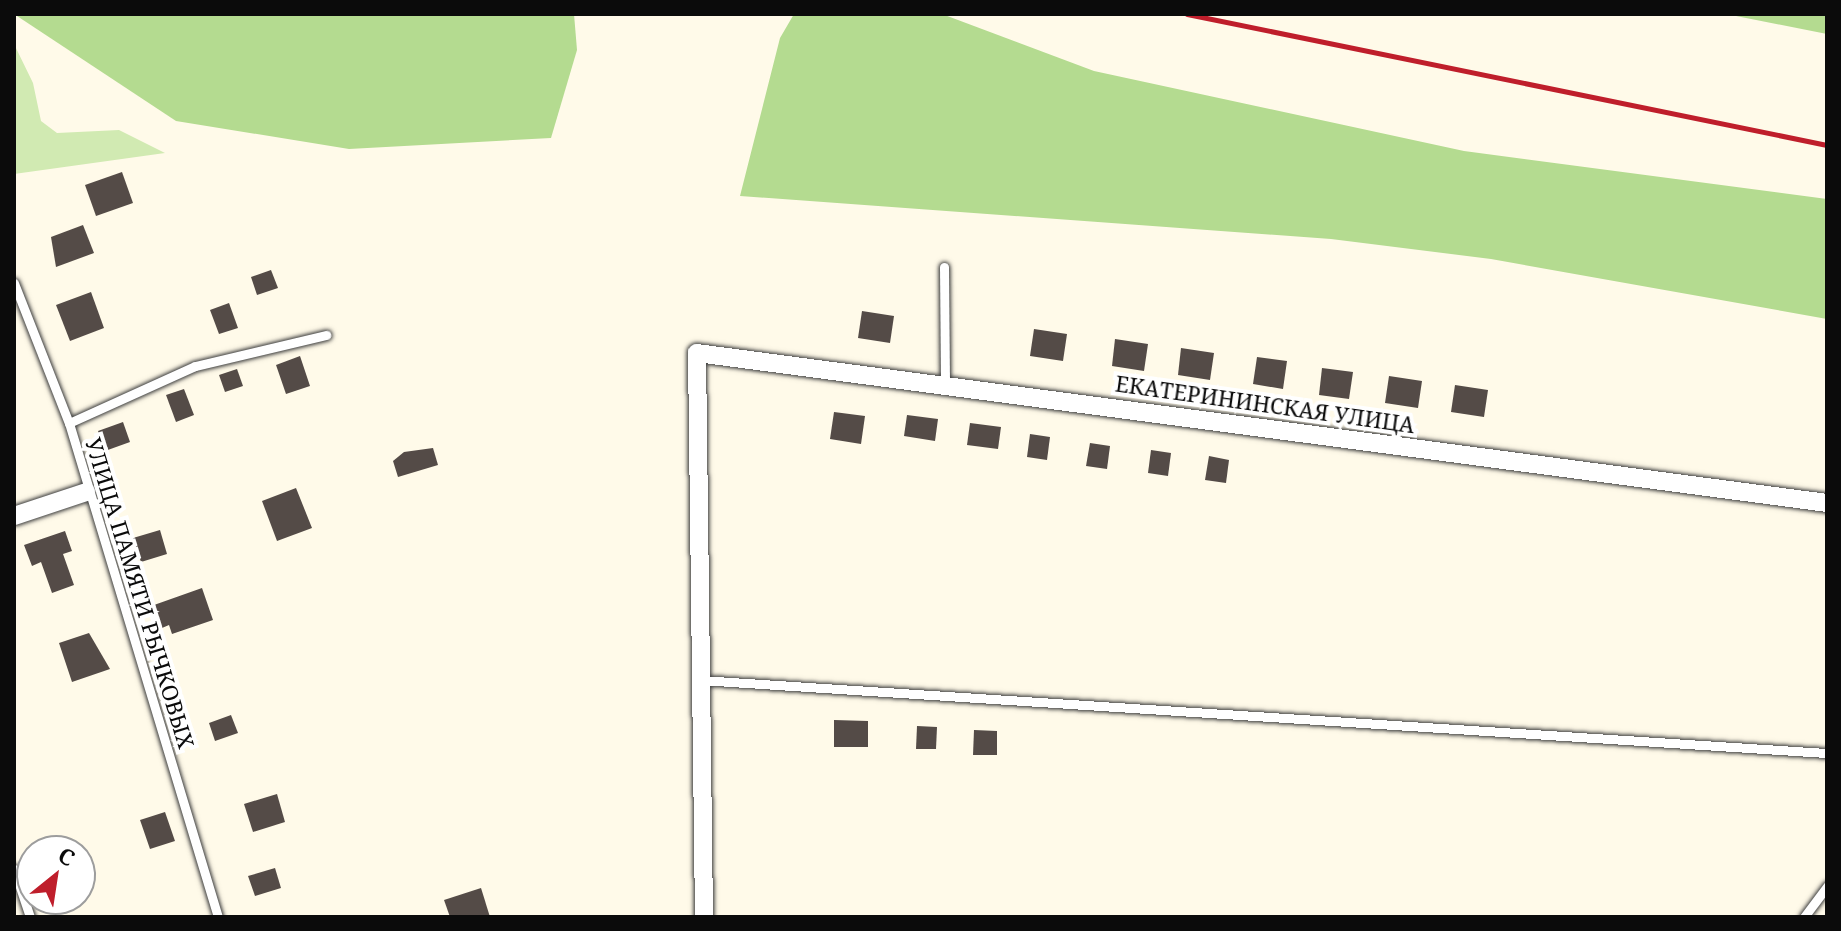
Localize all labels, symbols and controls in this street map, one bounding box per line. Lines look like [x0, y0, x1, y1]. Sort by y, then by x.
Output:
street label: ЕКАТЕРИНИНСКАЯ УЛИЦА [1114, 370, 1416, 438]
street label: УЛИЦА ПАМЯТИ РЫЧКОВЫХ [80, 435, 200, 751]
north arrow [16, 835, 96, 915]
text: С [53, 839, 81, 873]

